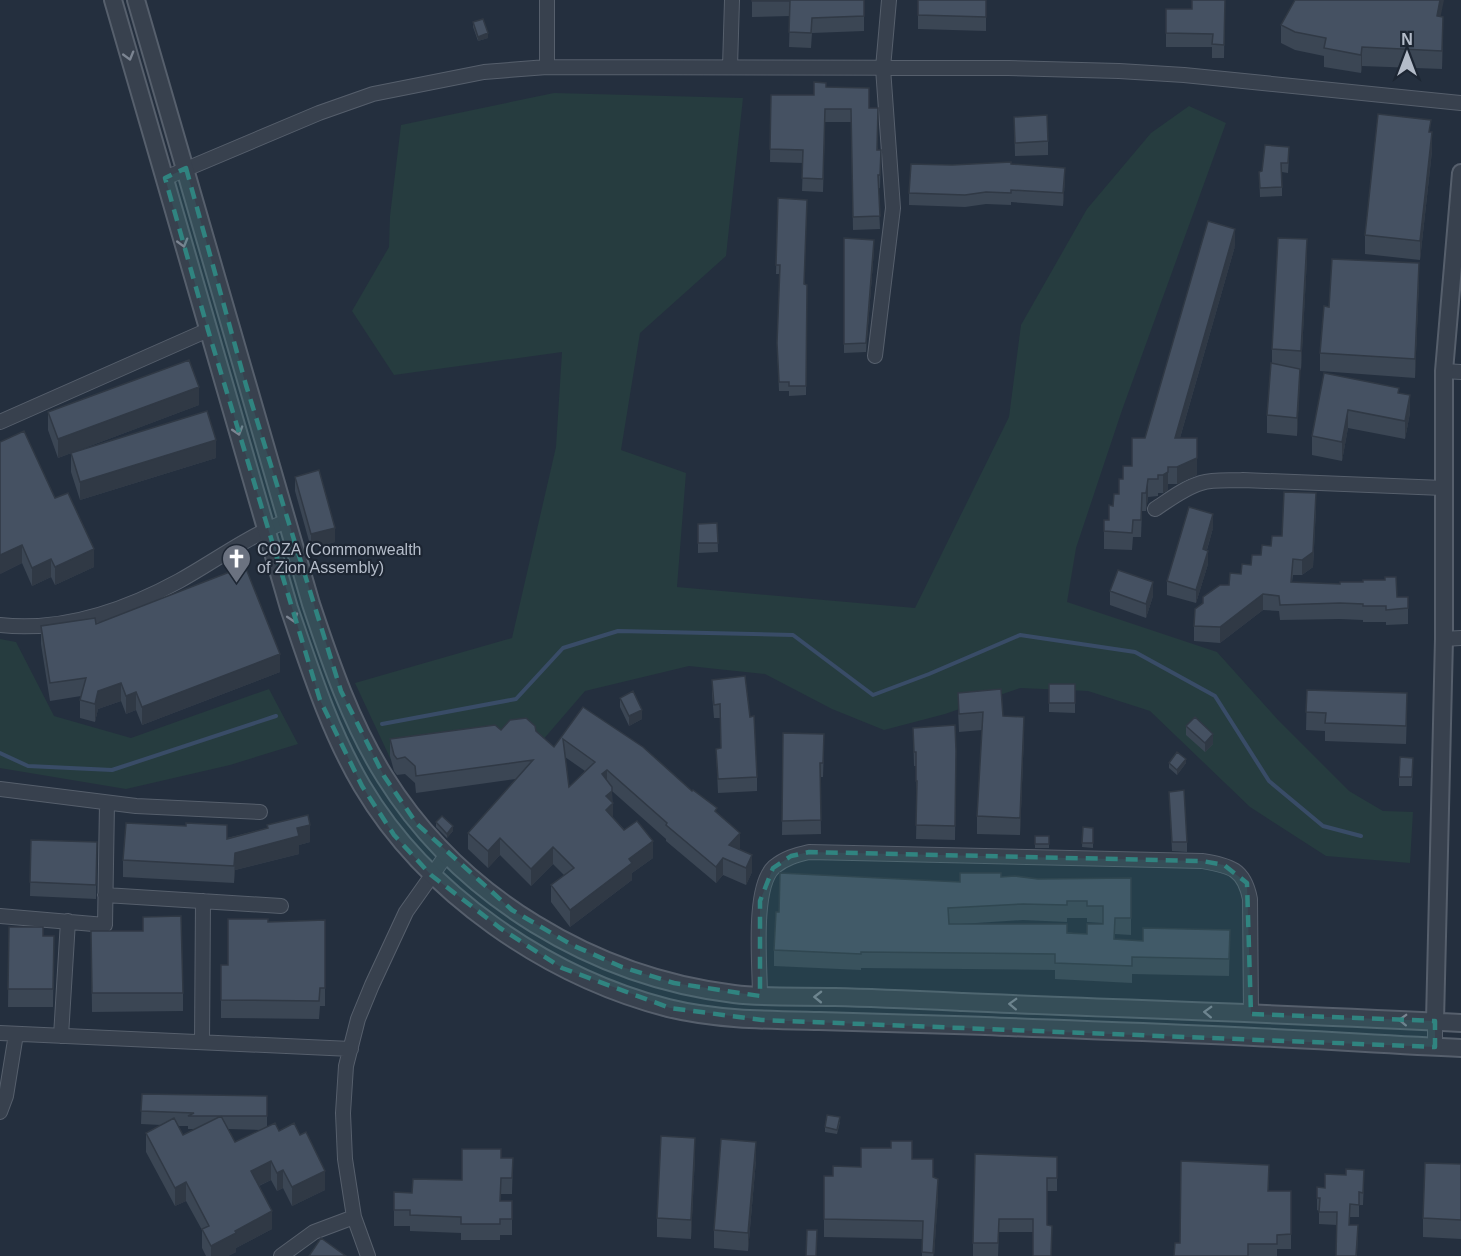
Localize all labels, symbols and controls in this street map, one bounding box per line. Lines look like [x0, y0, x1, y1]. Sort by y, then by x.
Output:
north arrow [1377, 24, 1437, 84]
text: N [1401, 31, 1413, 48]
one-way arrow [122, 50, 134, 61]
one-way arrow [176, 238, 189, 248]
one-way arrow [231, 425, 243, 436]
place label: COZA (Commonwealth of Zion Assembly) [257, 541, 422, 576]
church icon: COZA (Commonwealth of Zion Assembly) [220, 542, 252, 584]
one-way arrow [285, 612, 298, 623]
one-way arrow [814, 991, 823, 1003]
one-way arrow [1008, 997, 1017, 1010]
one-way arrow [1203, 1006, 1212, 1019]
one-way arrow [1398, 1014, 1407, 1027]

